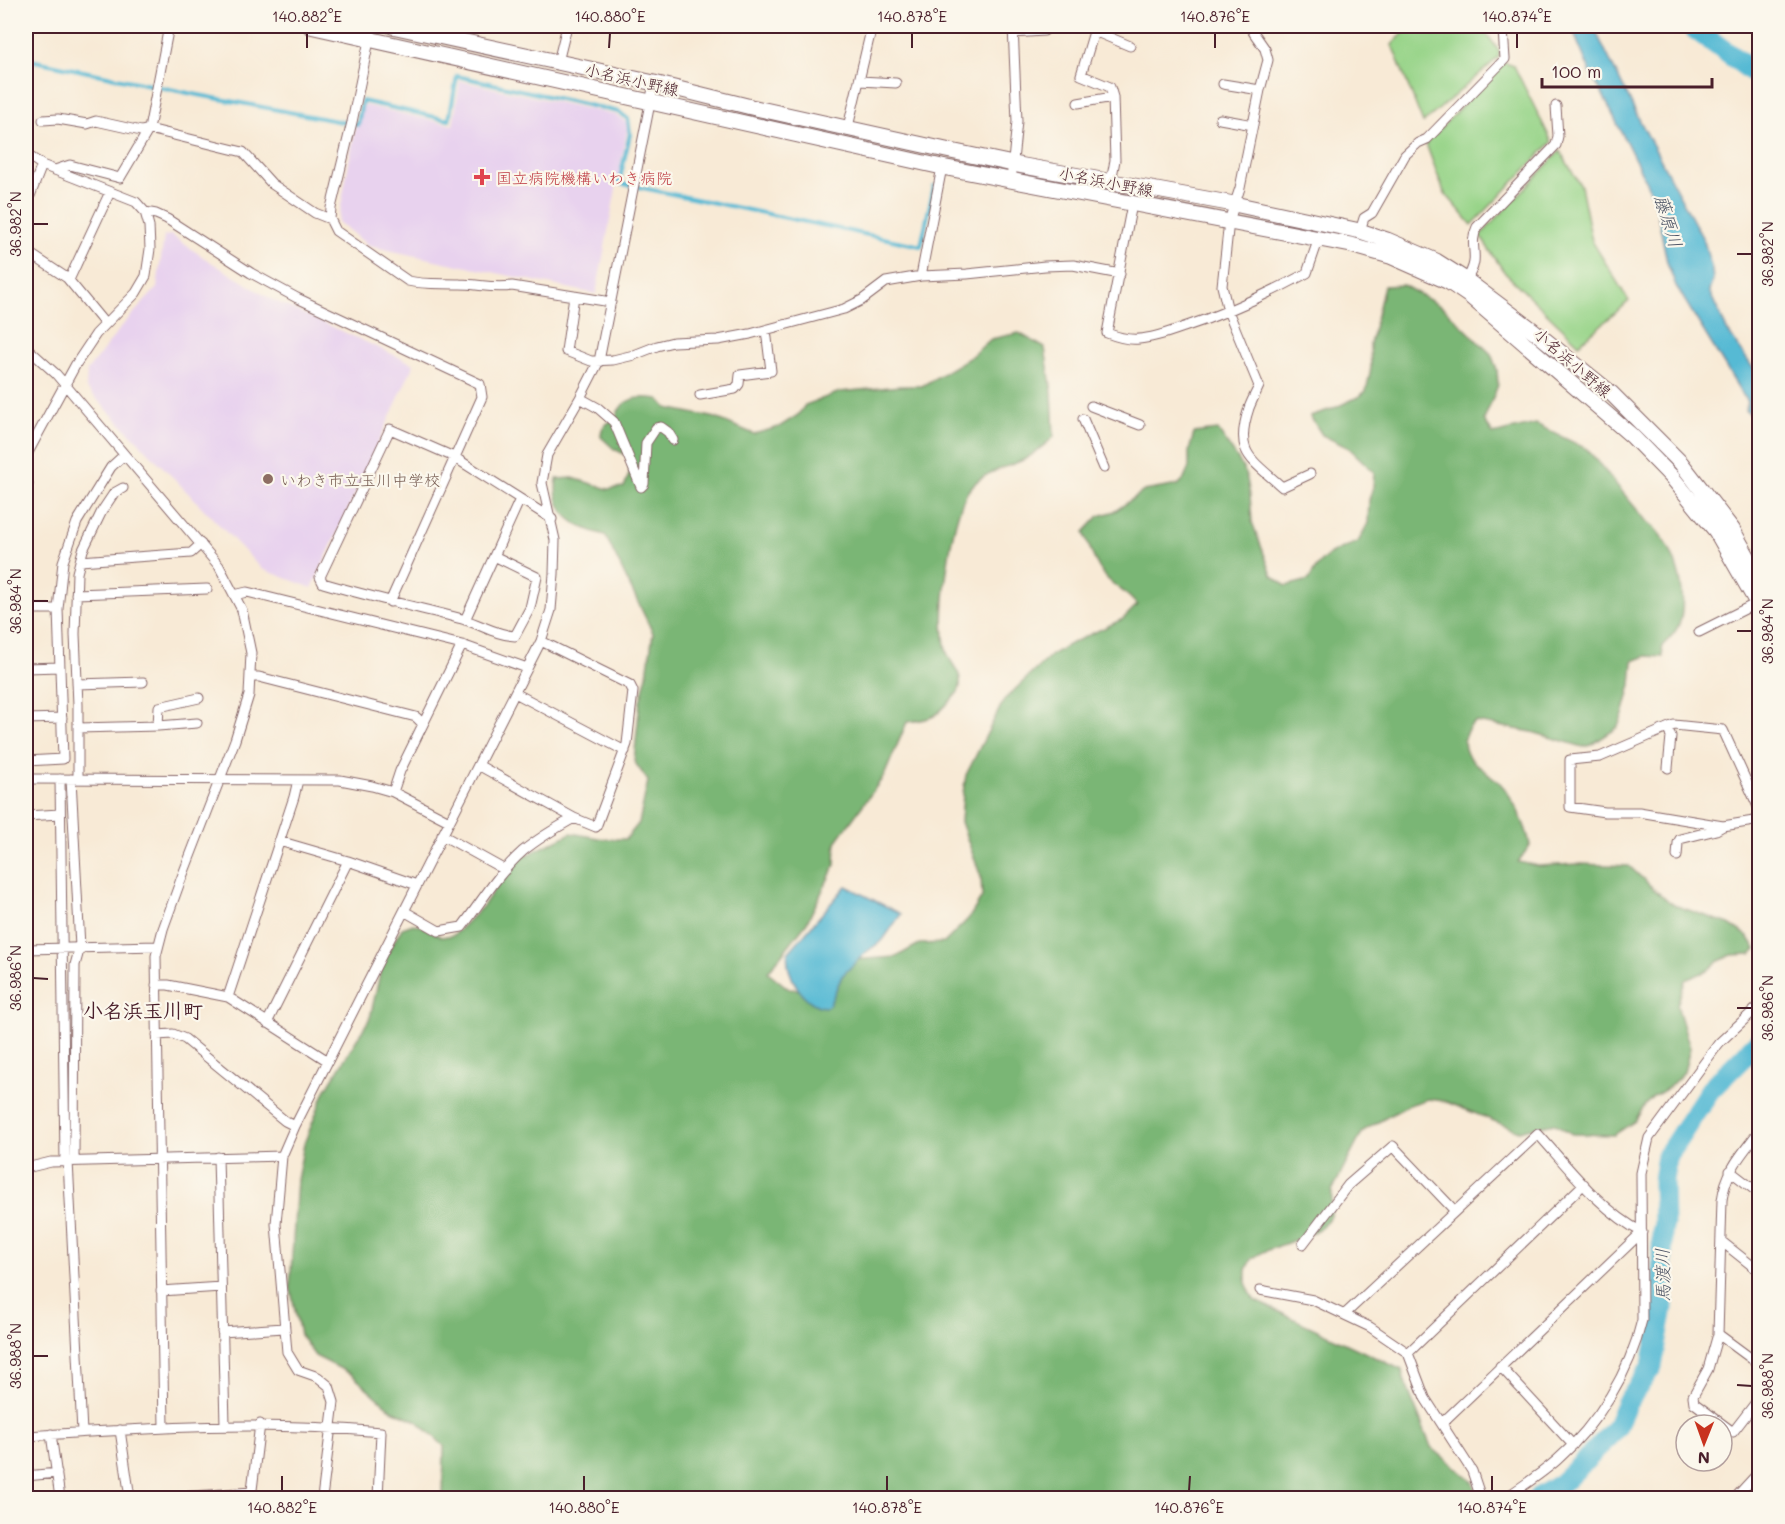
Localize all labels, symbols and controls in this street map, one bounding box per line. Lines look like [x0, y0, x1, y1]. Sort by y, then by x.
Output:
text: 140.882°E [272, 6, 342, 26]
text: 140.880°E [575, 6, 646, 26]
text: 140.878°E [877, 6, 947, 26]
text: 140.876°E [1180, 6, 1250, 26]
text: 140.874°E [1482, 6, 1552, 26]
scale bar [1542, 51, 1712, 89]
street label: 小名浜小野線 [583, 58, 681, 100]
text: 100 m [1551, 59, 1601, 83]
street label: 小名浜小野線 [1057, 162, 1155, 200]
place label: 国立病院機構いわき病院 [496, 167, 672, 188]
marker: 国立病院機構いわき病院 [473, 168, 491, 186]
text: 36.982°N [5, 191, 25, 257]
water label: 藤原川 [1650, 192, 1688, 250]
text: 36.982°N [1757, 221, 1777, 287]
street label: 小名浜小野線 [1530, 323, 1616, 401]
place label: いわき市立玉川中学校 [280, 469, 440, 490]
marker: いわき市立玉川中学校 [261, 472, 275, 486]
text: 36.984°N [5, 568, 25, 634]
text: 36.984°N [1757, 598, 1777, 664]
text: 36.986°N [5, 945, 25, 1011]
text: 36.986°N [1757, 975, 1777, 1041]
district label: 小名浜玉川町 [83, 997, 203, 1023]
water label: 馬渡川 [1650, 1248, 1674, 1302]
text: 36.988°N [5, 1323, 25, 1389]
text: 36.988°N [1757, 1353, 1777, 1419]
north arrow [1674, 1413, 1734, 1473]
text: N [1697, 1448, 1710, 1469]
text: 140.882°E [247, 1497, 317, 1517]
text: 140.880°E [549, 1497, 620, 1517]
text: 140.878°E [852, 1497, 922, 1517]
text: 140.876°E [1154, 1497, 1224, 1517]
text: 140.874°E [1457, 1497, 1527, 1517]

